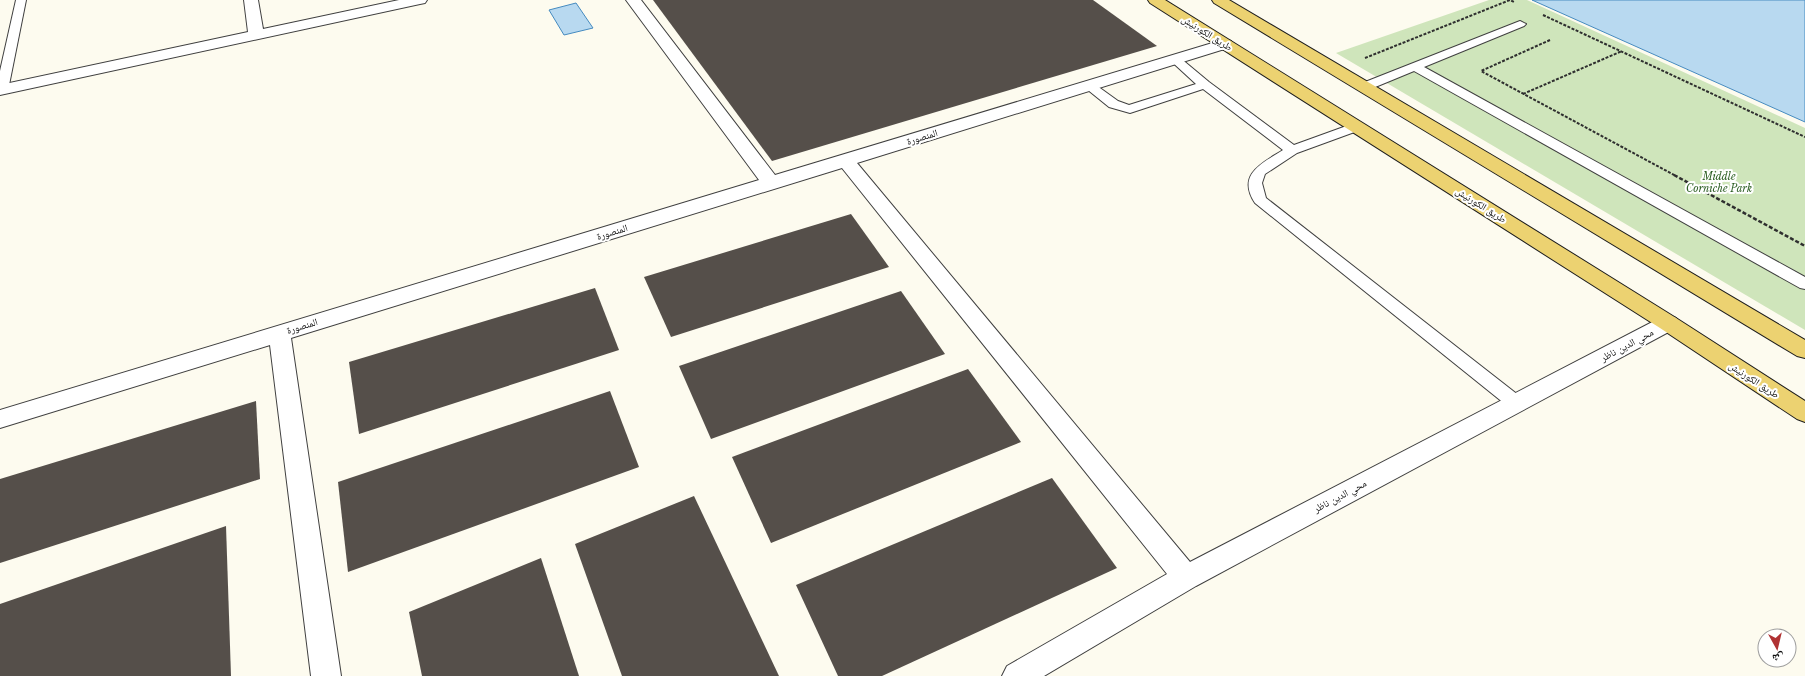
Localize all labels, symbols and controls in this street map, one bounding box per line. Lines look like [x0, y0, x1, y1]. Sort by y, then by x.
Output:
street label: طريق الكورنيش [1179, 12, 1235, 54]
street label: المنصورة [905, 126, 939, 148]
park label: Middle Corniche Park [1686, 170, 1752, 195]
street label: طريق الكورنيش [1453, 184, 1509, 226]
street label: المنصورة [595, 221, 629, 243]
street label: المنصورة [285, 315, 319, 337]
street label: محي الدين ناظر [1597, 325, 1657, 366]
street label: طريق الكورنيش [1726, 359, 1782, 401]
street label: محي الدين ناظر [1310, 476, 1370, 517]
north arrow [1757, 628, 1797, 668]
text: ش [1771, 649, 1785, 666]

